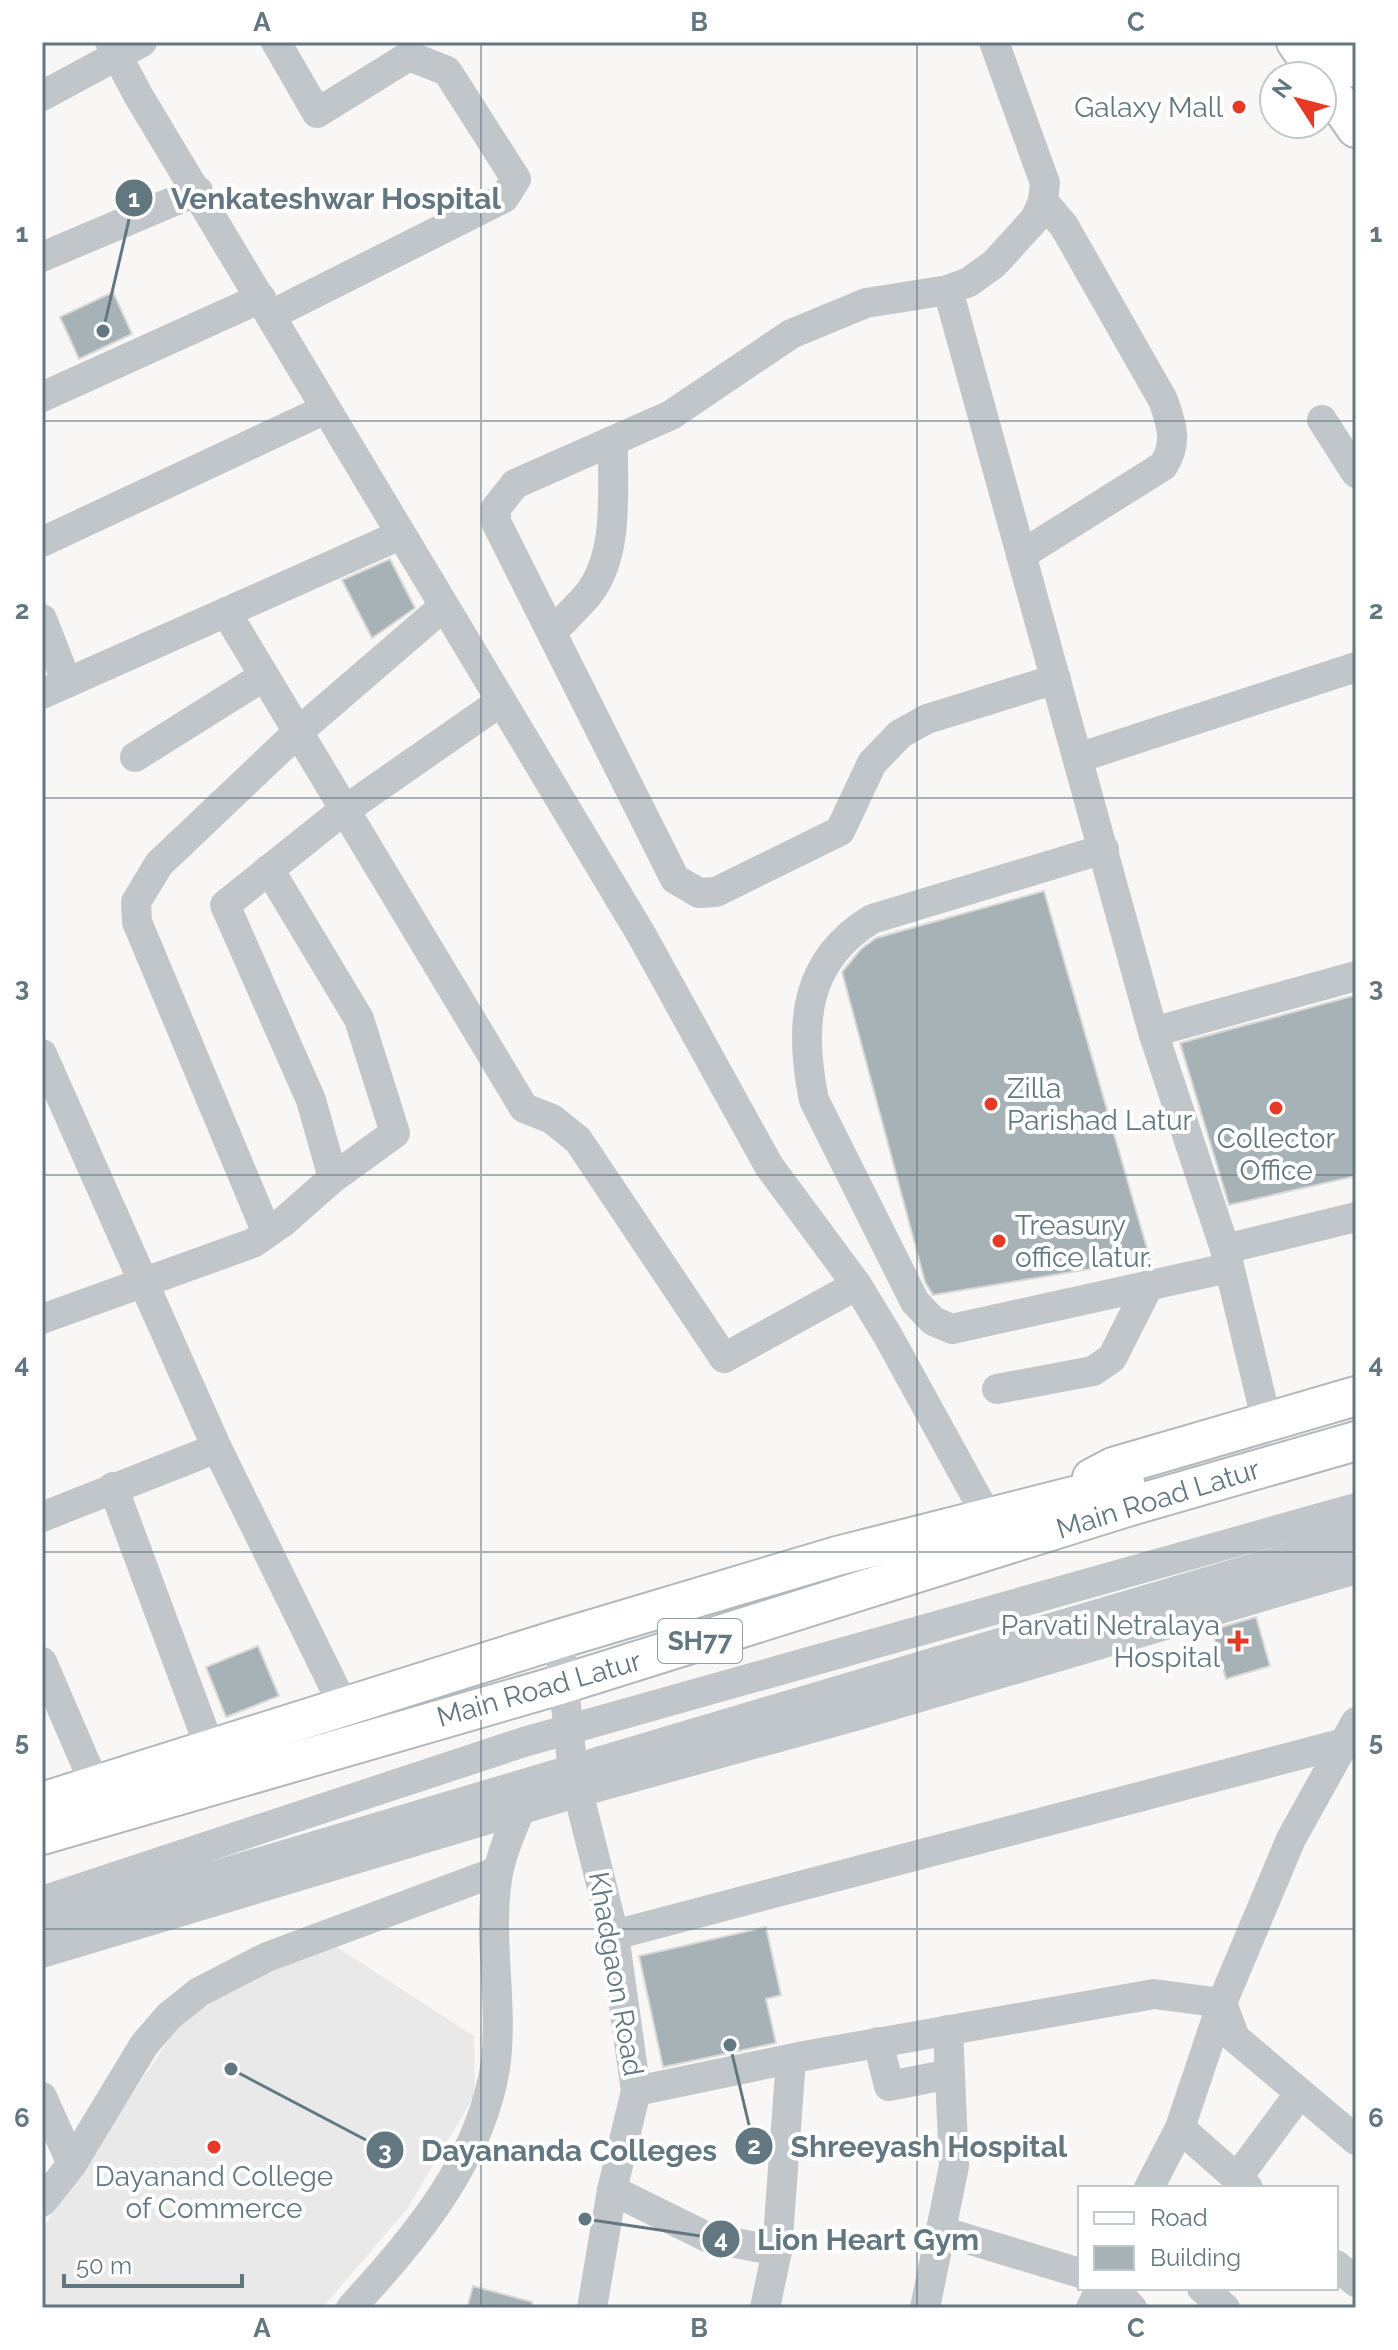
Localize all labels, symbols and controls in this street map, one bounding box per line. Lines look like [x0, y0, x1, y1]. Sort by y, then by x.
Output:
text: A [253, 7, 271, 37]
text: B [690, 7, 708, 37]
text: C [1127, 7, 1145, 37]
north arrow [1258, 60, 1338, 140]
text: N [1266, 74, 1297, 103]
place label: Galaxy Mall [1074, 91, 1223, 124]
marker: Galaxy Mall [1230, 98, 1248, 116]
callout: Venkateshwar Hospital [114, 171, 517, 225]
text: Venkateshwar Hospital [171, 181, 502, 216]
text: 1 [128, 184, 140, 213]
text: 1 [16, 218, 29, 248]
text: 1 [1370, 218, 1383, 248]
text: 2 [15, 595, 29, 625]
text: 2 [1369, 595, 1383, 625]
text: 3 [15, 972, 29, 1002]
text: 3 [1369, 972, 1383, 1002]
place label: Zilla Parishad Latur [1007, 1072, 1193, 1137]
marker: Zilla Parishad Latur [982, 1095, 1000, 1113]
marker: Collector Office [1267, 1099, 1285, 1117]
place label: Collector Office [1217, 1122, 1335, 1187]
place label: Treasury office latur. [1015, 1209, 1152, 1274]
marker: Treasury office latur. [990, 1232, 1008, 1250]
text: 4 [15, 1349, 29, 1379]
text: 4 [1369, 1349, 1383, 1379]
street label: Main Road Latur [1052, 1452, 1264, 1546]
place label: Parvati Netralaya Hospital [1001, 1609, 1220, 1674]
road number: SH77 [658, 1619, 742, 1663]
marker: Parvati Netralaya Hospital [1227, 1630, 1249, 1652]
street label: Main Road Latur [433, 1644, 645, 1734]
text: 5 [15, 1726, 29, 1756]
text: 5 [1369, 1726, 1383, 1756]
street label: Khadgaon Road [582, 1869, 650, 2079]
text: 6 [14, 2103, 30, 2133]
text: 6 [1368, 2103, 1384, 2133]
callout: Shreeyash Hospital [734, 2119, 1083, 2173]
callout: Dayananda Colleges [365, 2123, 733, 2177]
text: Shreeyash Hospital [791, 2129, 1068, 2164]
text: 2 [747, 2131, 761, 2160]
text: Dayananda Colleges [421, 2133, 717, 2168]
text: 3 [378, 2136, 392, 2165]
marker: Dayanand College of Commerce [205, 2138, 223, 2156]
place label: Dayanand College of Commerce [95, 2160, 333, 2225]
legend [1078, 2186, 1338, 2290]
text: Road [1150, 2203, 1208, 2232]
callout: Lion Heart Gym [701, 2212, 995, 2266]
text: Lion Heart Gym [757, 2222, 979, 2257]
text: 4 [714, 2225, 728, 2254]
scale bar [64, 2238, 242, 2288]
text: Building [1150, 2243, 1241, 2272]
text: 50 m [76, 2251, 132, 2280]
text: A [253, 2313, 271, 2343]
text: B [690, 2313, 708, 2343]
text: C [1127, 2313, 1145, 2343]

